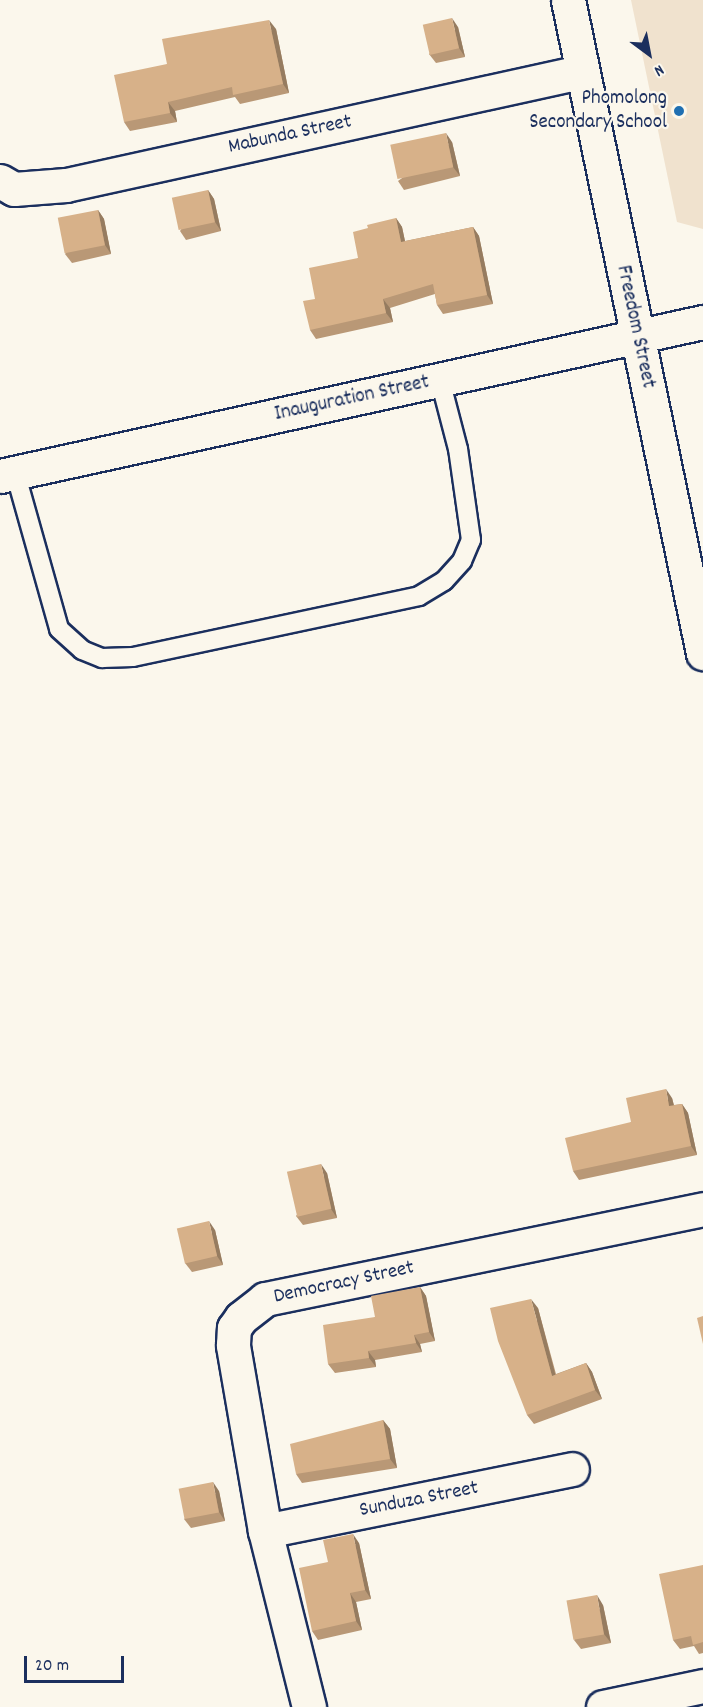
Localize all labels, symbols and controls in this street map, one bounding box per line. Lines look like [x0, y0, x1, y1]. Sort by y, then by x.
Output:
north arrow [619, 24, 679, 84]
text: N [649, 58, 668, 82]
place label: Phomolong Secondary School [529, 86, 667, 136]
marker: Phomolong Secondary School [672, 104, 686, 118]
street label: Mabunda Street [226, 110, 354, 160]
street label: Freedom Street [610, 263, 660, 391]
street label: Inauguration Street [272, 370, 432, 428]
street label: Democracy Street [272, 1256, 416, 1310]
street label: Sunduza Street [357, 1476, 481, 1524]
scale bar [27, 1644, 128, 1682]
text: 20 m [35, 1654, 69, 1679]

